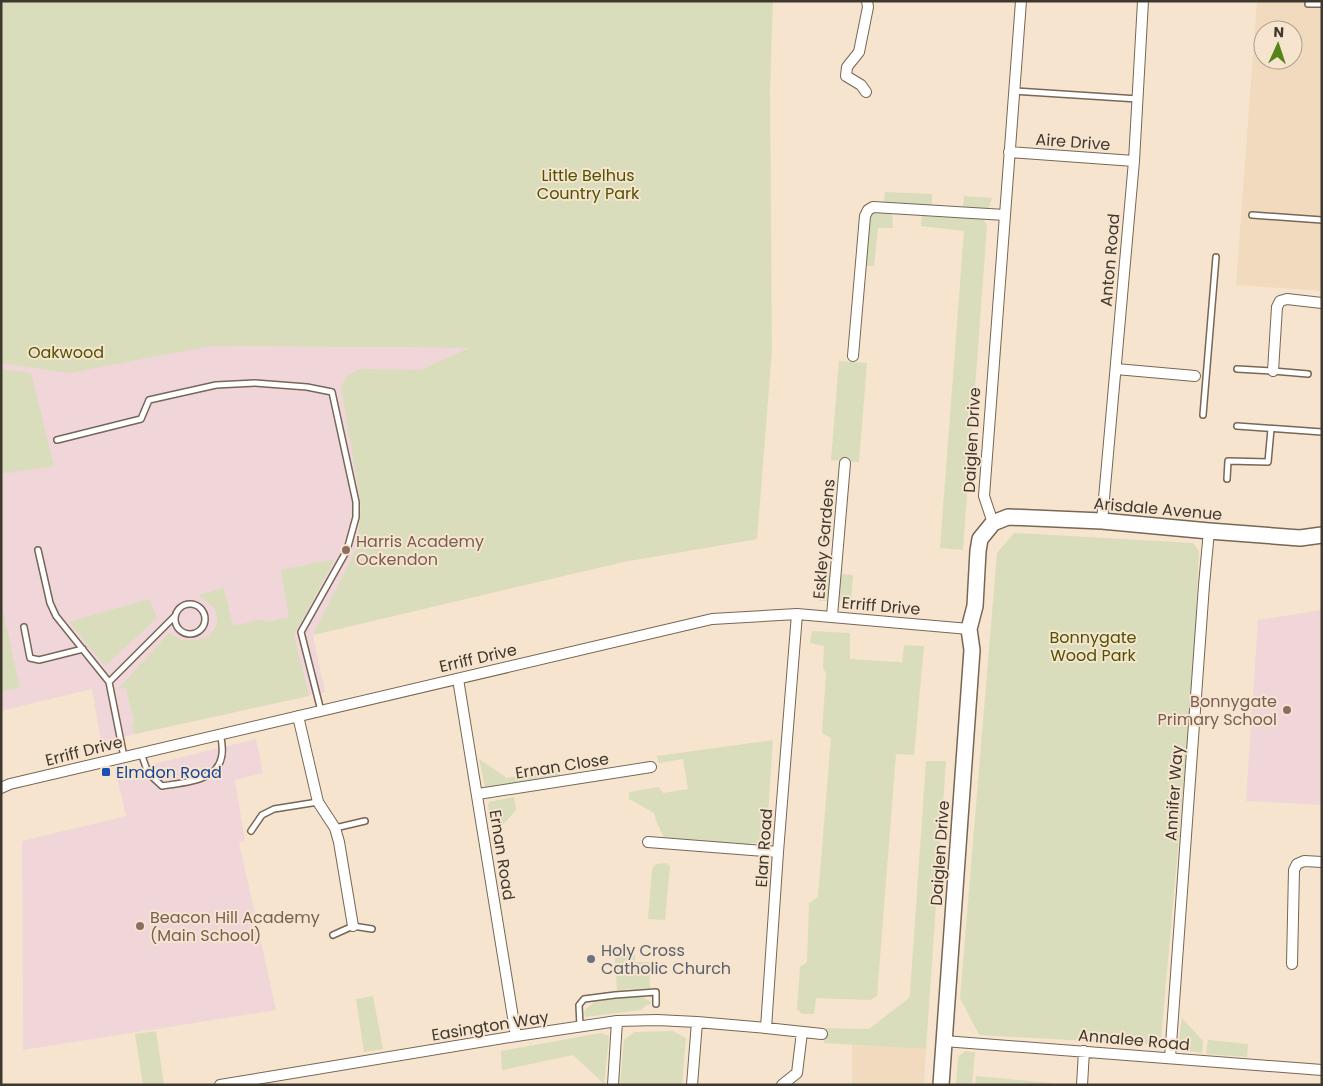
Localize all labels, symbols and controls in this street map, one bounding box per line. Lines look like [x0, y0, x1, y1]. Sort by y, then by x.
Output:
north arrow [1253, 20, 1303, 70]
text: N [1273, 22, 1284, 42]
street label: Aire Drive [1035, 128, 1111, 156]
park label: Little Belhus Country Park [537, 164, 640, 205]
street label: Anton Road [1094, 213, 1126, 307]
park label: Oakwood [28, 341, 104, 364]
street label: Daiglen Drive [958, 387, 986, 493]
street label: Eskley Gardens [807, 478, 841, 600]
street label: Arisdale Avenue [1093, 492, 1223, 526]
place label: Harris Academy Ockendon [356, 530, 484, 571]
marker: Harris Academy Ockendon [340, 544, 352, 556]
street label: Erriff Drive [841, 591, 921, 621]
park label: Bonnygate Wood Park [1050, 626, 1137, 667]
street label: Erriff Drive [437, 638, 519, 678]
place label: Bonnygate Primary School [1158, 690, 1277, 731]
marker: Bonnygate Primary School [1281, 704, 1293, 716]
street label: Erriff Drive [43, 730, 125, 772]
street label: Annifer Way [1159, 744, 1189, 842]
street label: Ernan Close [514, 747, 611, 785]
place label: Elmdon Road [116, 761, 222, 784]
marker: Elmdon Road [100, 766, 112, 778]
street label: Daiglen Drive [925, 800, 955, 906]
street label: Ernan Road [483, 808, 521, 902]
street label: Elan Road [750, 808, 778, 888]
place label: Beacon Hill Academy (Main School) [150, 906, 320, 947]
marker: Beacon Hill Academy (Main School) [134, 920, 146, 932]
place label: Holy Cross Catholic Church [601, 939, 731, 980]
marker: Holy Cross Catholic Church [585, 953, 597, 965]
street label: Easington Way [430, 1005, 550, 1047]
street label: Annalee Road [1077, 1024, 1191, 1056]

